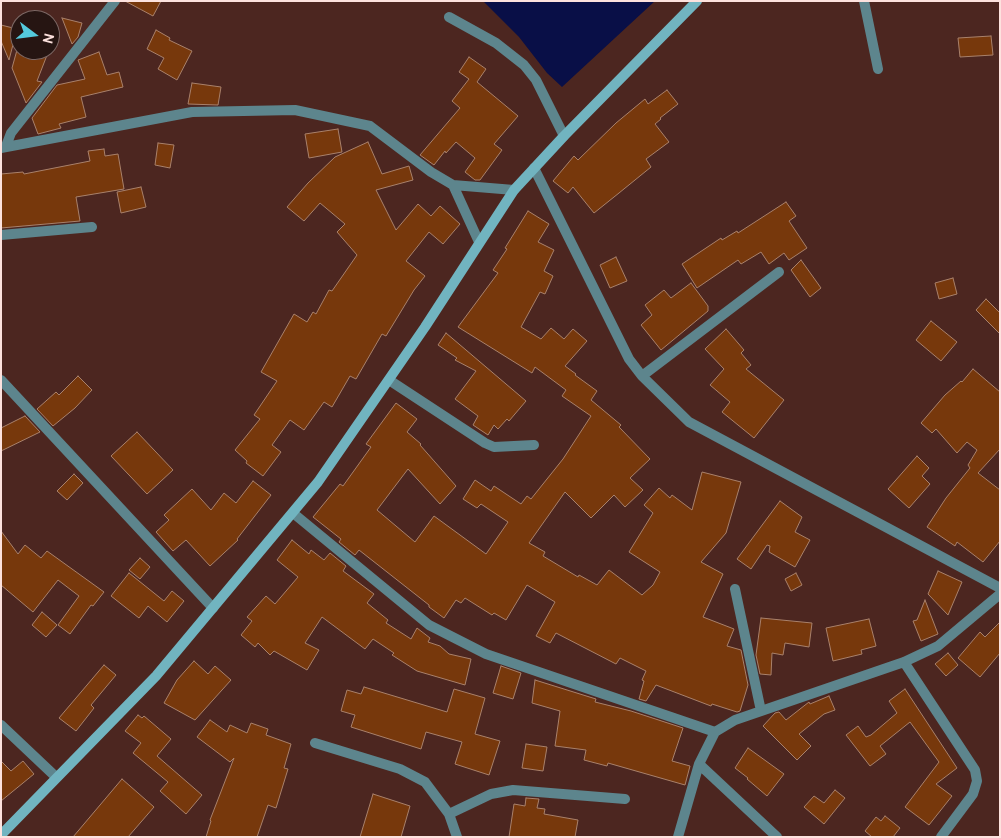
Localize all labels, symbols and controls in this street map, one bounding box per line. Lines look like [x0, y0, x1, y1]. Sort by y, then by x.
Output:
north arrow [10, 10, 60, 60]
text: N [39, 32, 58, 46]

